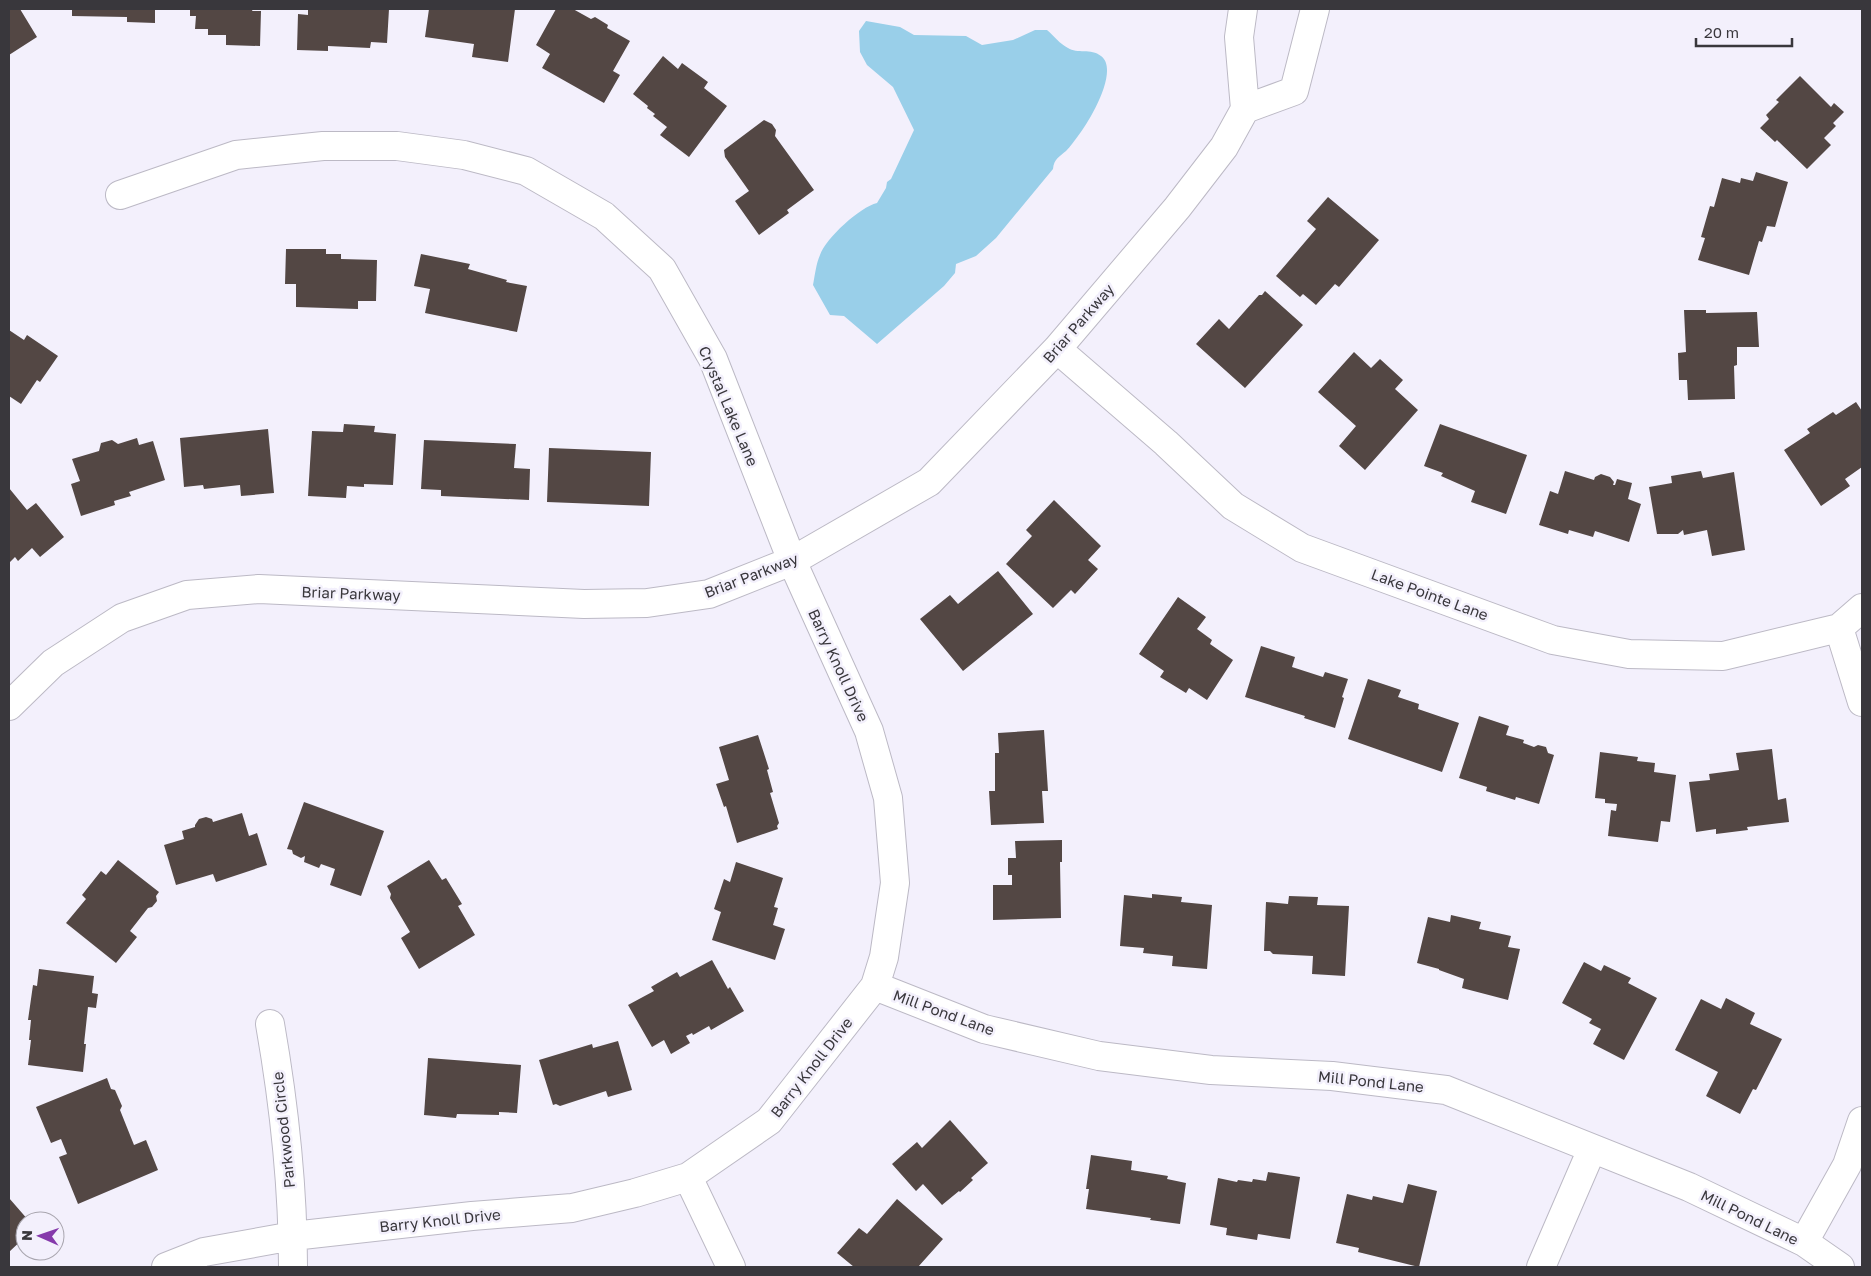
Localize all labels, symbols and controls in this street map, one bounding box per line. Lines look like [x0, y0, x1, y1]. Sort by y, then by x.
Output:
scale bar [1696, 15, 1792, 47]
text: 20 m [1704, 23, 1739, 41]
street label: Briar Parkway [1039, 279, 1118, 366]
street label: Crystal Lake Lane [696, 343, 763, 469]
street label: Briar Parkway [702, 549, 801, 601]
street label: Lake Pointe Lane [1369, 564, 1491, 624]
street label: Briar Parkway [301, 582, 401, 604]
street label: Barry Knoll Drive [805, 606, 873, 724]
street label: Mill Pond Lane [891, 985, 997, 1039]
street label: Barry Knoll Drive [766, 1013, 856, 1121]
street label: Mill Pond Lane [1317, 1066, 1425, 1096]
street label: Parkwood Circle [268, 1071, 298, 1189]
street label: Mill Pond Lane [1698, 1186, 1802, 1249]
street label: Barry Knoll Drive [378, 1205, 502, 1235]
north arrow [15, 1211, 65, 1261]
text: N [18, 1230, 35, 1241]

